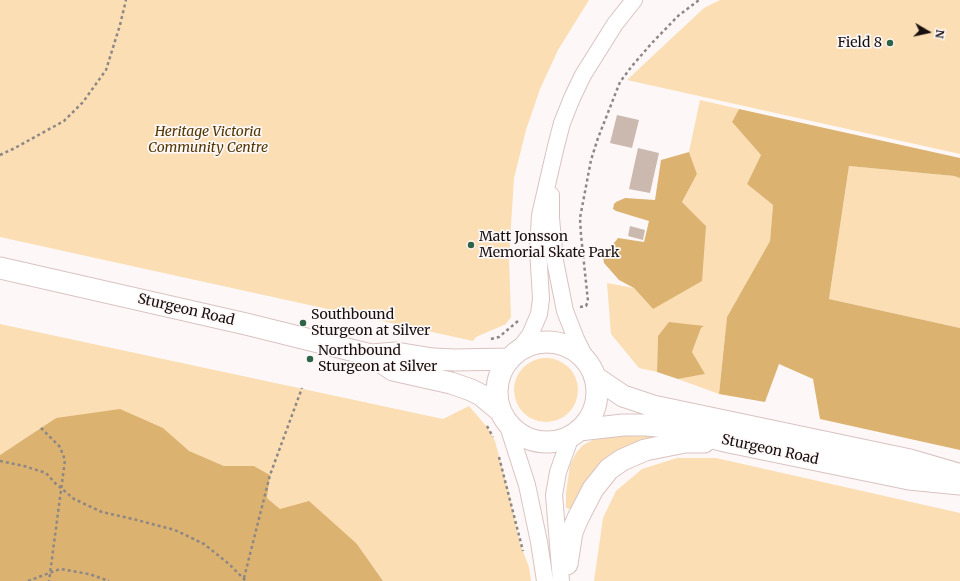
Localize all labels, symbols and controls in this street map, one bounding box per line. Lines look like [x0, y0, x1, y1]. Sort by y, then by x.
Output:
north arrow [908, 12, 948, 52]
text: N [932, 28, 947, 39]
place label: Field 8 [837, 35, 882, 51]
marker: Field 8 [885, 38, 895, 48]
park label: Heritage Victoria Community Centre [148, 124, 268, 156]
place label: Matt Jonsson Memorial Skate Park [479, 229, 620, 262]
marker: Matt Jonsson Memorial Skate Park [466, 240, 476, 250]
street label: Sturgeon Road [136, 291, 236, 329]
place label: Southbound Sturgeon at Silver [311, 307, 430, 340]
marker: Southbound Sturgeon at Silver [298, 318, 308, 328]
place label: Northbound Sturgeon at Silver [318, 343, 437, 376]
marker: Northbound Sturgeon at Silver [305, 354, 315, 364]
street label: Sturgeon Road [720, 431, 820, 469]

